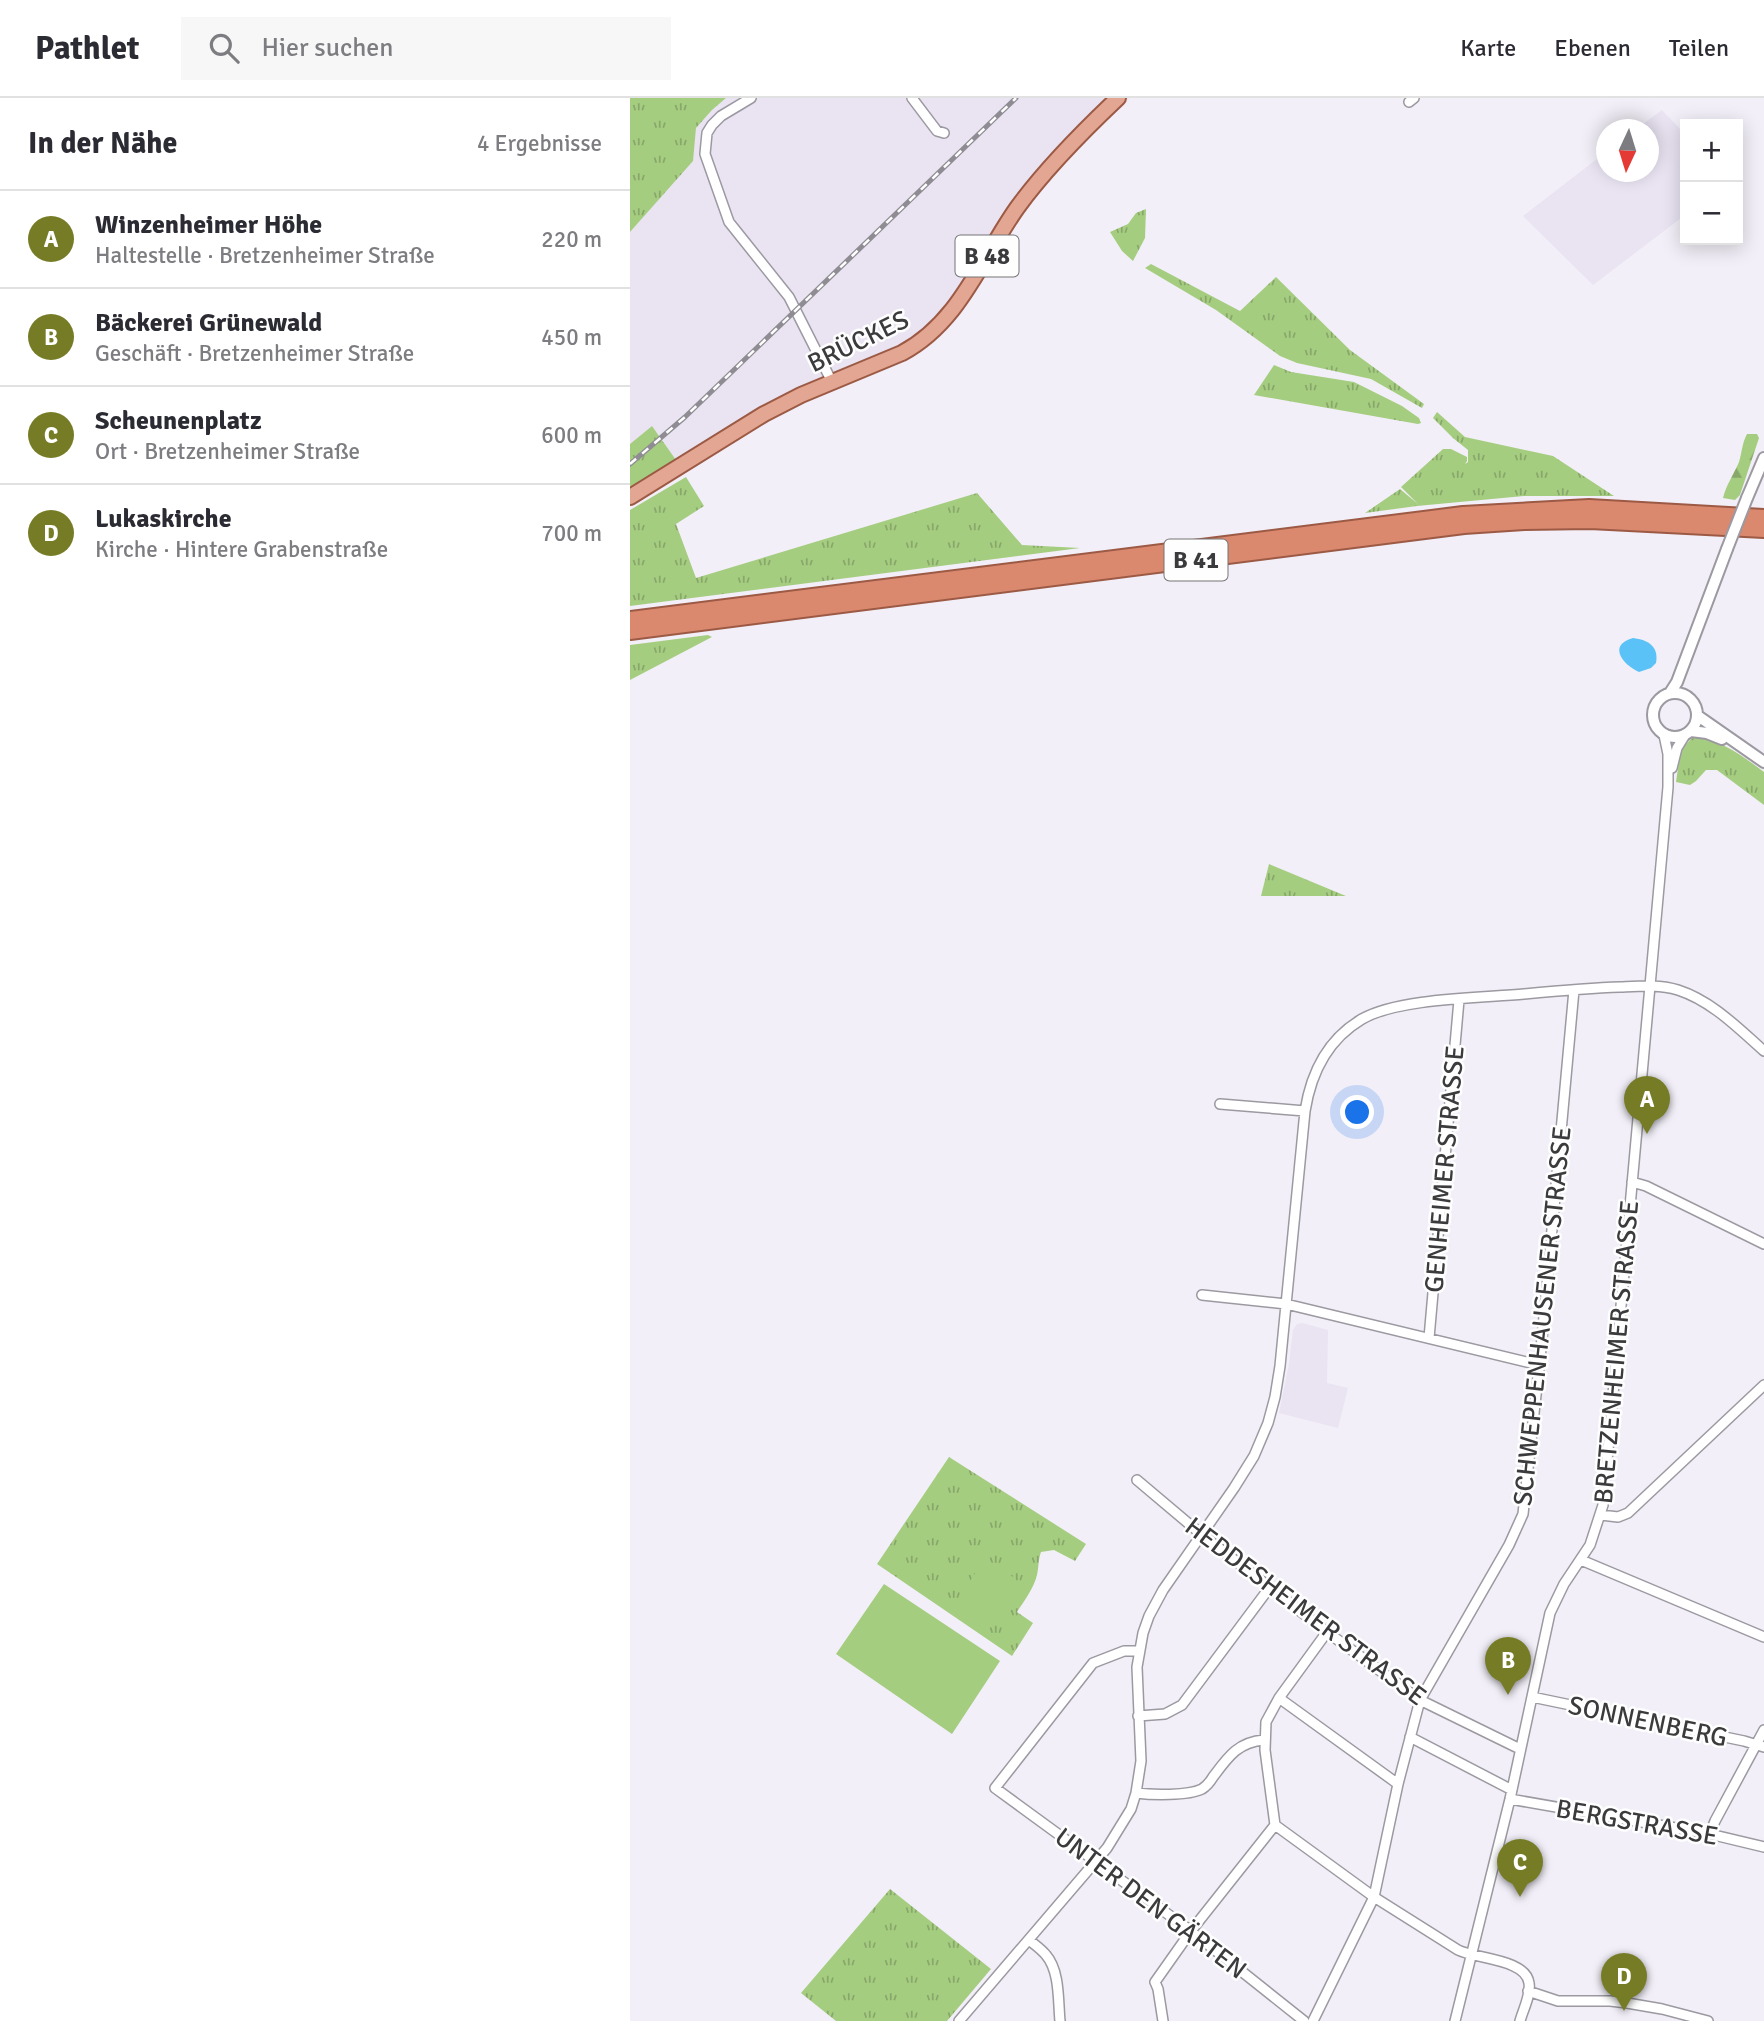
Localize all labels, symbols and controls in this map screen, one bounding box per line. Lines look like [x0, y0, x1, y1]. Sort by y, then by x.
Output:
search box [181, 17, 671, 80]
text: Pathlet [35, 28, 139, 69]
icon: search [205, 29, 243, 67]
text: Hier suchen [261, 32, 394, 64]
text: Karte [1460, 33, 1516, 63]
text: Ebenen [1554, 33, 1631, 63]
text: Teilen [1669, 33, 1729, 63]
north arrow [1596, 119, 1659, 182]
map controls [1680, 119, 1743, 245]
button: + [1680, 119, 1743, 182]
text: In der Nähe [28, 125, 177, 162]
text: 4 Ergebnisse [477, 129, 602, 158]
button: − [1680, 182, 1743, 245]
text: Winzenheimer Höhe [95, 209, 322, 241]
text: A [44, 225, 58, 254]
text: 220 m [541, 225, 602, 254]
road number: B 48 [956, 236, 1018, 276]
text: Haltestelle · Bretzenheimer Straße [95, 241, 435, 270]
street label: BRÜCKES [803, 304, 914, 380]
text: Bäckerei Grünewald [95, 307, 322, 339]
text: B [44, 323, 58, 352]
text: 450 m [541, 323, 602, 352]
text: Geschäft · Bretzenheimer Straße [95, 339, 414, 368]
text: Scheunenplatz [95, 405, 262, 437]
text: C [44, 421, 58, 450]
text: 600 m [541, 421, 602, 450]
text: Ort · Bretzenheimer Straße [95, 437, 360, 466]
text: Lukaskirche [95, 503, 232, 535]
text: D [43, 519, 59, 548]
text: 700 m [541, 519, 602, 548]
text: Kirche · Hintere Grabenstraße [95, 535, 388, 564]
road number: B 41 [1164, 540, 1228, 580]
street label: GENHEIMER STRASSE [1418, 1044, 1472, 1294]
pin: A [1624, 1076, 1670, 1134]
your location [1340, 1095, 1374, 1129]
street label: SCHWEPPENHAUSENER STRASSE [1507, 1125, 1579, 1507]
street label: BRETZENHEIMER STRASSE [1588, 1199, 1646, 1505]
street label: HEDDESHEIMER STRASSE [1178, 1511, 1432, 1713]
pin: B [1485, 1637, 1531, 1695]
street label: SONNENBERG [1565, 1690, 1730, 1754]
street label: BERGSTRASSE [1553, 1793, 1720, 1853]
street label: UNTER DEN GÄRTEN [1048, 1821, 1253, 1986]
pin: C [1497, 1839, 1543, 1897]
pin: D [1601, 1953, 1647, 2011]

